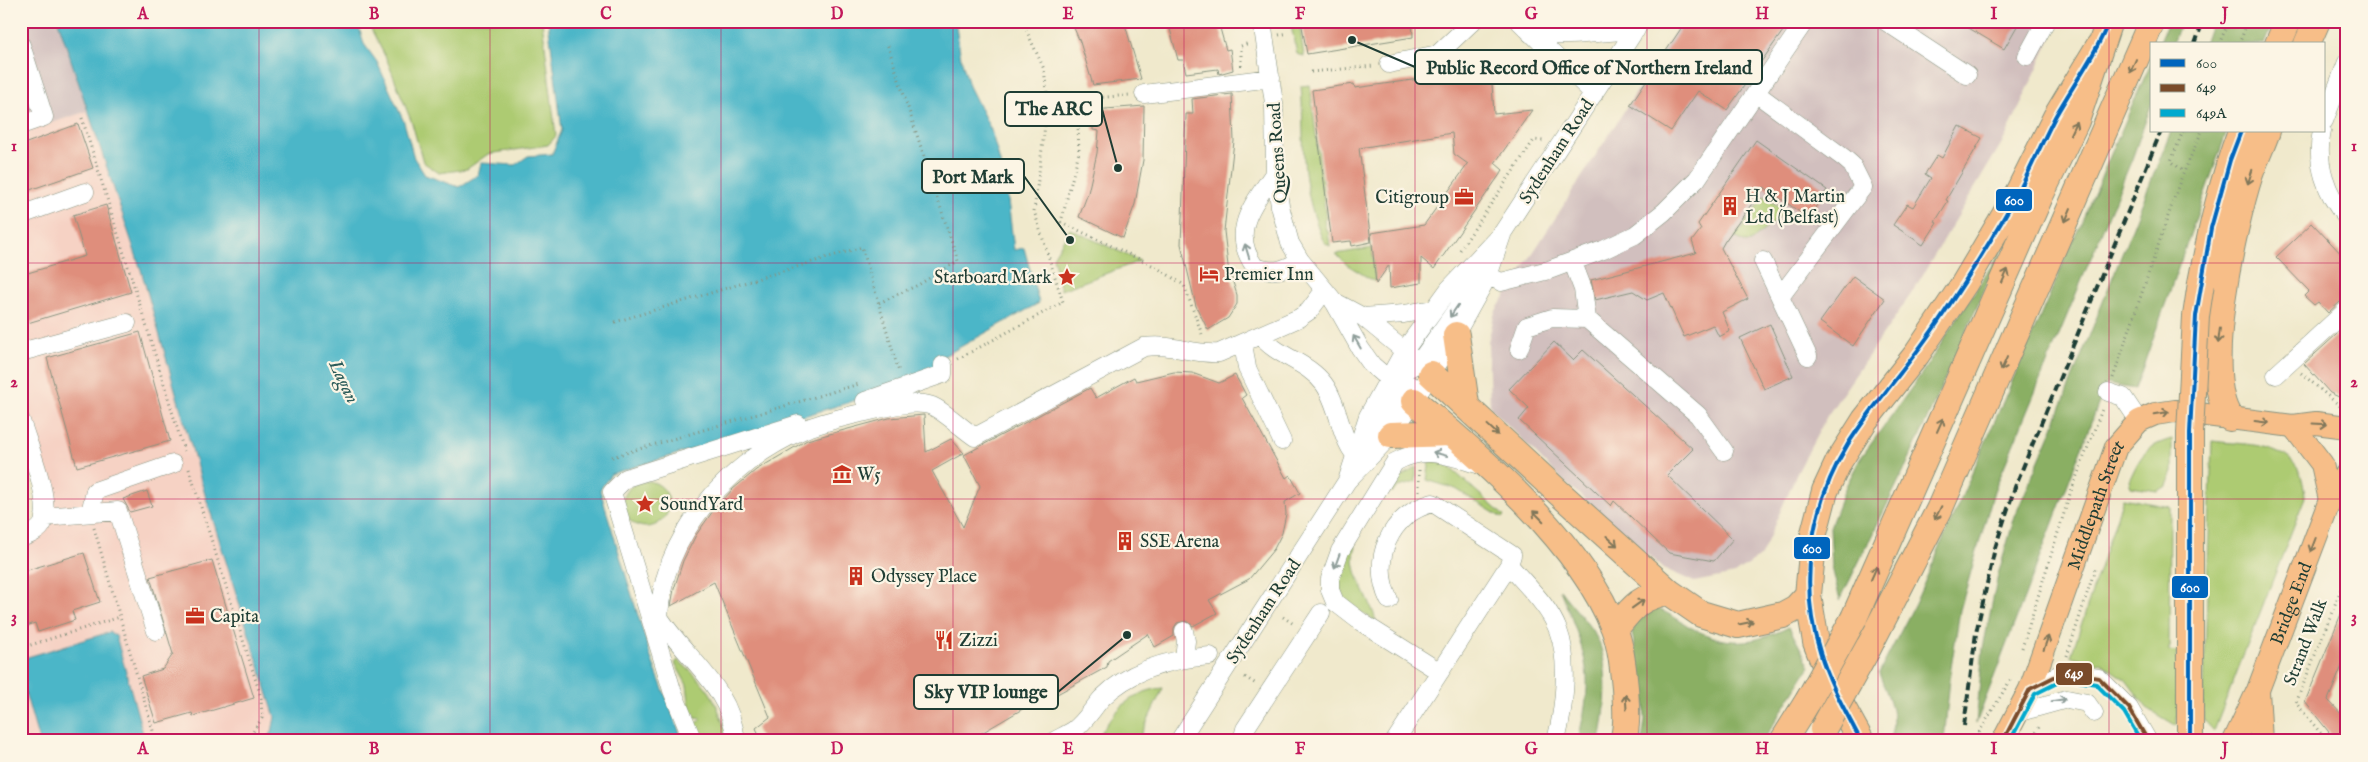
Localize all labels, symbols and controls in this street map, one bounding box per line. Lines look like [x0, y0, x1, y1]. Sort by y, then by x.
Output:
text: A [137, 5, 150, 25]
text: B [369, 5, 380, 25]
text: C [600, 5, 612, 25]
text: D [831, 5, 844, 25]
text: E [1062, 5, 1074, 25]
text: F [1295, 5, 1306, 25]
text: G [1525, 5, 1538, 25]
text: H [1755, 5, 1769, 25]
text: I [1991, 5, 1998, 25]
text: J [2220, 5, 2229, 25]
legend [2150, 42, 2326, 132]
callout: Public Record Office of Northern Ireland [1415, 50, 1762, 84]
text: 600 [2196, 54, 2217, 73]
text: Public Record Office of Northern Ireland [1426, 57, 1753, 81]
one-way arrow [2128, 58, 2138, 73]
text: 649 [2196, 78, 2216, 97]
callout: The ARC [1005, 92, 1102, 126]
street label: Sydenham Road [1515, 95, 1600, 209]
text: The ARC [1014, 98, 1093, 122]
street label: Queens Road [1263, 101, 1293, 204]
text: 649A [2196, 104, 2227, 123]
one-way arrow [2069, 121, 2078, 136]
text: 1 [11, 137, 17, 157]
text: 1 [2351, 137, 2357, 157]
callout: Port Mark [922, 159, 1024, 193]
text: Port Mark [932, 166, 1015, 190]
one-way arrow [2245, 168, 2254, 184]
office icon: Citigroup [1453, 186, 1475, 208]
place label: H & J Martin Ltd (Belfast) [1745, 186, 1845, 230]
place label: Citigroup [1375, 187, 1449, 210]
line badge: 600 [1995, 188, 2033, 212]
text: 600 [2004, 192, 2024, 210]
building icon: H & J Martin Ltd (Belfast) [1719, 195, 1741, 217]
one-way arrow [2063, 207, 2072, 222]
one-way arrow [1242, 243, 1252, 259]
hotel icon: Premier Inn [1198, 263, 1220, 285]
place label: Premier Inn [1224, 264, 1314, 287]
place icon: Starboard Mark [1056, 266, 1078, 288]
place label: Starboard Mark [934, 267, 1052, 290]
one-way arrow [2001, 269, 2010, 284]
one-way arrow [1448, 304, 1458, 318]
one-way arrow [2214, 328, 2224, 344]
one-way arrow [1351, 336, 1361, 350]
water label: Lagan [322, 355, 364, 408]
one-way arrow [1998, 356, 2008, 371]
text: 2 [10, 373, 18, 393]
text: 2 [2350, 373, 2358, 393]
one-way arrow [2154, 407, 2170, 417]
one-way arrow [2253, 417, 2269, 427]
one-way arrow [1936, 418, 1946, 433]
one-way arrow [2312, 420, 2328, 429]
one-way arrow [1487, 424, 1500, 436]
street label: Middlepath Street [2063, 435, 2130, 573]
one-way arrow [1432, 449, 1448, 458]
museum icon: W5 [831, 463, 853, 485]
place label: W5 [857, 464, 881, 487]
place icon: SoundYard [634, 493, 656, 515]
place label: SoundYard [660, 494, 744, 517]
one-way arrow [1933, 505, 1942, 520]
one-way arrow [1532, 510, 1544, 523]
building icon: SSE Arena [1114, 530, 1136, 552]
place label: SSE Arena [1140, 531, 1219, 554]
one-way arrow [1606, 535, 1619, 547]
line badge: 600 [1793, 536, 1831, 560]
one-way arrow [2308, 537, 2317, 552]
text: 600 [1802, 540, 1822, 558]
one-way arrow [1331, 553, 1341, 569]
street label: Sydenham Road [1222, 555, 1307, 669]
street label: Bridge End [2266, 559, 2318, 648]
building icon: Odyssey Place [845, 565, 867, 587]
place label: Odyssey Place [871, 566, 977, 589]
one-way arrow [1870, 566, 1880, 581]
line badge: 600 [2171, 575, 2209, 599]
text: 600 [2180, 579, 2200, 597]
street label: Strand Walk [2279, 595, 2334, 689]
one-way arrow [1631, 599, 1645, 609]
office icon: Capita [184, 605, 206, 627]
place label: Capita [210, 606, 259, 629]
text: 3 [11, 608, 17, 628]
text: 3 [2351, 608, 2357, 628]
one-way arrow [1738, 618, 1754, 628]
restaurant icon: Zizzi [933, 629, 955, 651]
place label: Zizzi [959, 630, 998, 653]
one-way arrow [2042, 636, 2051, 651]
line badge: 649 [2055, 662, 2093, 686]
text: 649 [2065, 665, 2083, 683]
callout: Sky VIP lounge [914, 675, 1058, 709]
text: Sky VIP lounge [924, 681, 1048, 705]
one-way arrow [1621, 695, 1631, 711]
one-way arrow [2051, 695, 2067, 705]
text: A [137, 740, 150, 760]
text: B [369, 740, 380, 760]
text: C [600, 740, 612, 760]
text: D [831, 740, 844, 760]
text: E [1062, 740, 1074, 760]
text: F [1295, 740, 1306, 760]
text: G [1525, 740, 1538, 760]
text: H [1755, 740, 1769, 760]
text: I [1991, 740, 1998, 760]
text: J [2220, 740, 2229, 760]

